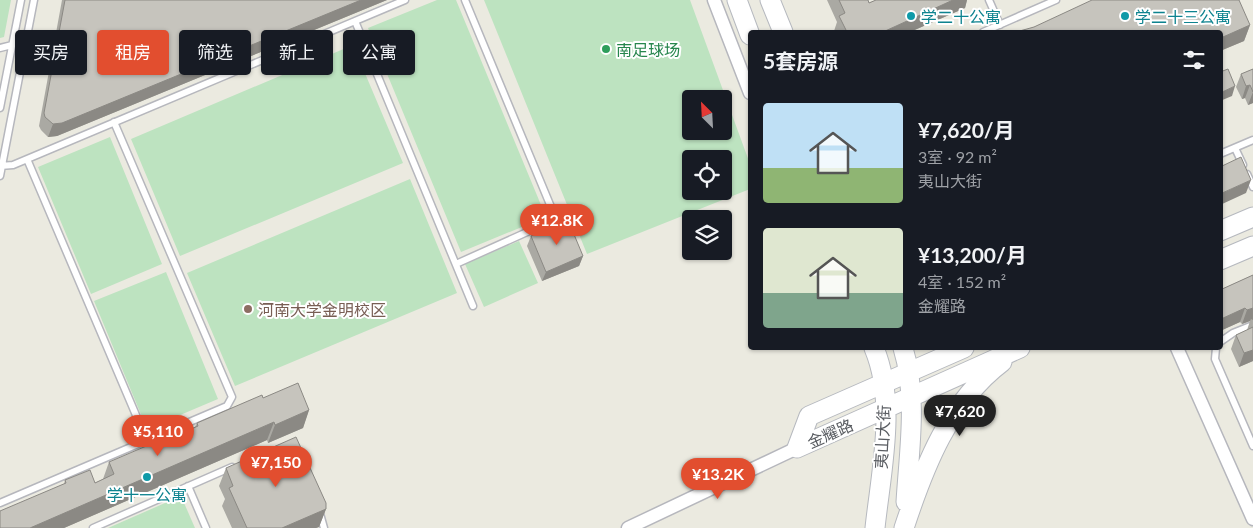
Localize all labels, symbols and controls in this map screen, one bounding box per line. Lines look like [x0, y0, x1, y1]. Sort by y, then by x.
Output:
place label: 学二十公寓 [921, 7, 1001, 26]
place label: 学二十三公寓 [1135, 7, 1231, 26]
marker: 学二十公寓 [905, 10, 917, 22]
marker: 学二十三公寓 [1119, 10, 1131, 22]
chip: 买房 [15, 30, 87, 75]
chip: 租房 [97, 30, 169, 75]
chip: 筛选 [179, 30, 251, 75]
chip: 新上 [261, 30, 333, 75]
chip: 公寓 [343, 30, 415, 75]
place label: 南足球场 [616, 40, 680, 59]
marker: 南足球场 [600, 43, 612, 55]
icon: filters [1180, 46, 1208, 74]
text: 5套房源 [763, 48, 838, 73]
north arrow [682, 90, 732, 140]
map controls [682, 90, 732, 260]
text: ¥7,620/月 [918, 117, 1015, 142]
icon: home [803, 123, 863, 183]
text: 3室 · 92 m² [918, 147, 997, 166]
button: locate [682, 150, 732, 200]
text: 夷山大街 [918, 171, 982, 190]
pin: ¥12.8K [516, 204, 598, 246]
text: ¥12.8K [531, 210, 583, 229]
button: layers [682, 210, 732, 260]
text: ¥13,200/月 [918, 242, 1027, 267]
icon: home [803, 248, 863, 308]
text: 4室 · 152 m² [918, 272, 1006, 291]
text: 金耀路 [918, 296, 966, 315]
place label: 河南大学金明校区 [258, 300, 386, 319]
marker: 河南大学金明校区 [242, 303, 254, 315]
pin: ¥7,620 [919, 394, 1001, 437]
text: ¥7,620 [935, 401, 985, 420]
street label: 夷山大街 [871, 405, 893, 469]
pin: ¥5,110 [117, 414, 199, 457]
street label: 金耀路 [804, 415, 856, 451]
text: ¥5,110 [133, 421, 183, 440]
pin: ¥7,150 [235, 446, 317, 488]
text: ¥7,150 [251, 452, 301, 471]
pin: ¥13.2K [677, 458, 759, 500]
text: ¥13.2K [692, 464, 744, 483]
marker: 学十一公寓 [141, 471, 153, 483]
place label: 学十一公寓 [107, 485, 187, 504]

